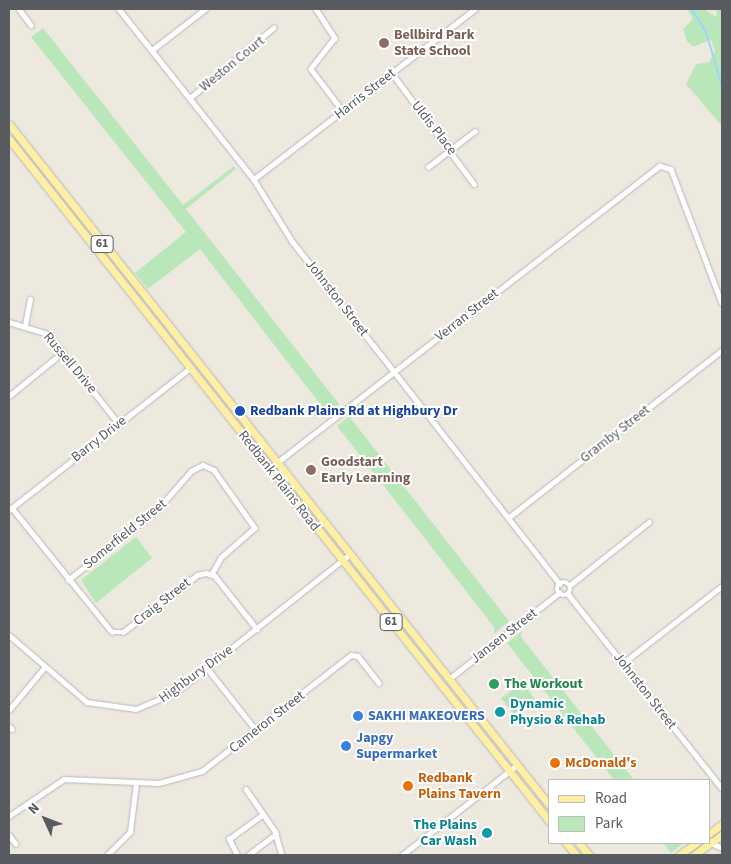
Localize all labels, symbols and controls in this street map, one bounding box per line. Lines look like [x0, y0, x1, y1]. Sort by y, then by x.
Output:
place label: Bellbird Park State School [394, 27, 474, 59]
street label: Weston Court [196, 33, 268, 95]
marker: Bellbird Park State School [378, 37, 390, 49]
street label: Harris Street [331, 65, 399, 123]
street label: Uldis Place [408, 98, 460, 158]
road number: 61 [90, 234, 114, 253]
street label: Johnston Street [302, 256, 372, 340]
street label: Verran Street [432, 285, 502, 345]
street label: Russell Drive [40, 329, 100, 397]
street label: Gramby Street [577, 402, 653, 466]
place label: Redbank Plains Rd at Highbury Dr [250, 403, 458, 419]
marker: Redbank Plains Rd at Highbury Dr [234, 405, 246, 417]
street label: Barry Drive [68, 412, 130, 466]
street label: Redbank Plains Road [235, 427, 323, 535]
place label: Goodstart Early Learning [321, 454, 410, 487]
marker: Goodstart Early Learning [305, 464, 317, 476]
street label: Somerfield Street [80, 495, 170, 573]
street label: Craig Street [130, 574, 194, 630]
street label: Jansen Street [467, 605, 541, 667]
road number: 61 [378, 612, 404, 632]
street label: Highbury Drive [156, 641, 236, 707]
street label: Johnston Street [610, 649, 680, 733]
place label: The Workout [504, 676, 583, 692]
marker: The Workout [488, 678, 500, 690]
street label: Cameron Street [226, 687, 308, 757]
place label: Dynamic Physio & Rehab [510, 696, 605, 729]
marker: Dynamic Physio & Rehab [494, 706, 506, 718]
place label: SAKHI MAKEOVERS [368, 708, 485, 724]
marker: SAKHI MAKEOVERS [352, 710, 364, 722]
place label: Japgy Supermarket [356, 730, 437, 762]
marker: Japgy Supermarket [340, 740, 352, 752]
place label: McDonald's [565, 755, 636, 771]
marker: McDonald's [549, 757, 561, 769]
place label: Redbank Plains Tavern [418, 770, 501, 802]
legend [548, 779, 711, 844]
marker: Redbank Plains Tavern [402, 780, 414, 792]
text: Road [595, 788, 627, 809]
north arrow [20, 794, 70, 844]
text: N [24, 799, 45, 819]
text: Park [595, 813, 623, 834]
place label: The Plains Car Wash [413, 817, 477, 850]
marker: The Plains Car Wash [481, 827, 493, 839]

